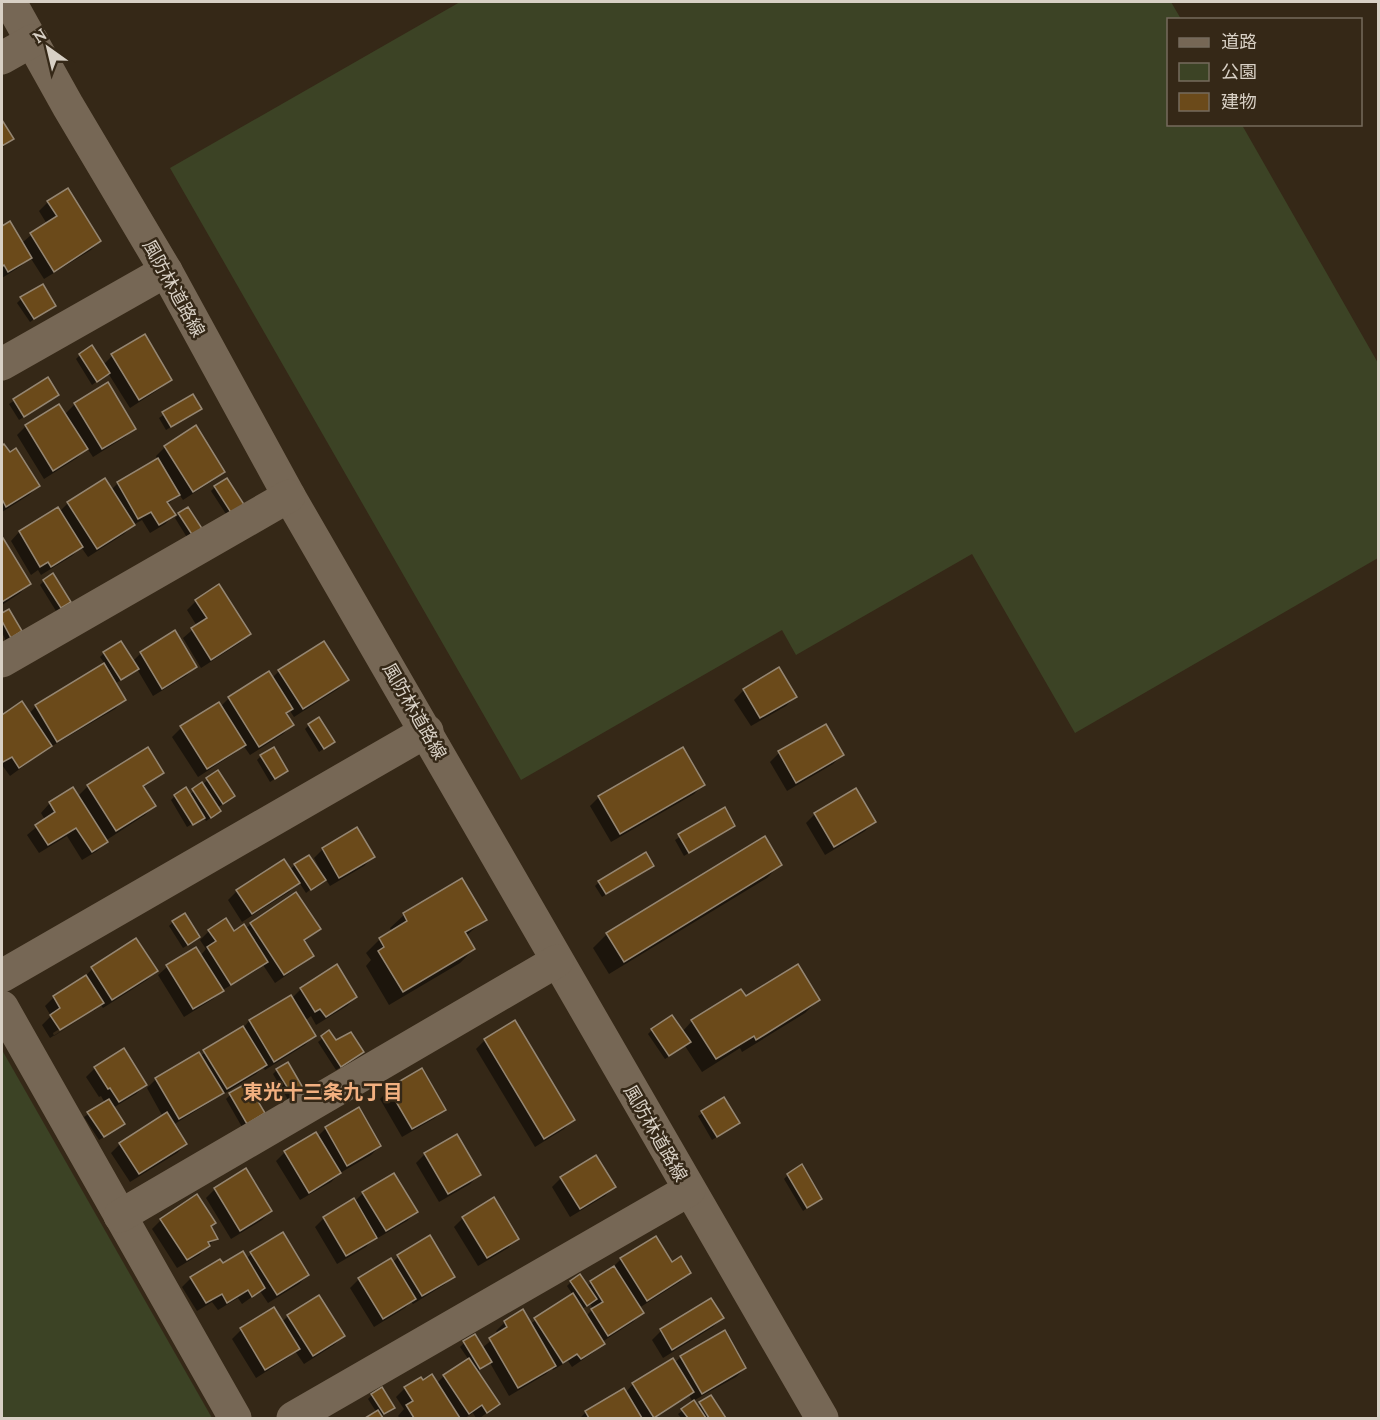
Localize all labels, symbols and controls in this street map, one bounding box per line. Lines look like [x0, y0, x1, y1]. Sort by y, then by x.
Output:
north arrow [18, 18, 78, 78]
legend [1167, 18, 1362, 126]
text: N [29, 24, 50, 47]
text: 道路 [1221, 30, 1257, 53]
text: 公園 [1221, 60, 1257, 83]
text: 建物 [1221, 90, 1257, 113]
street label: 風防林道路線 [138, 235, 210, 341]
street label: 風防林道路線 [378, 658, 452, 764]
district label: 東光十三条九丁目 [243, 1079, 403, 1104]
street label: 風防林道路線 [619, 1080, 693, 1186]

